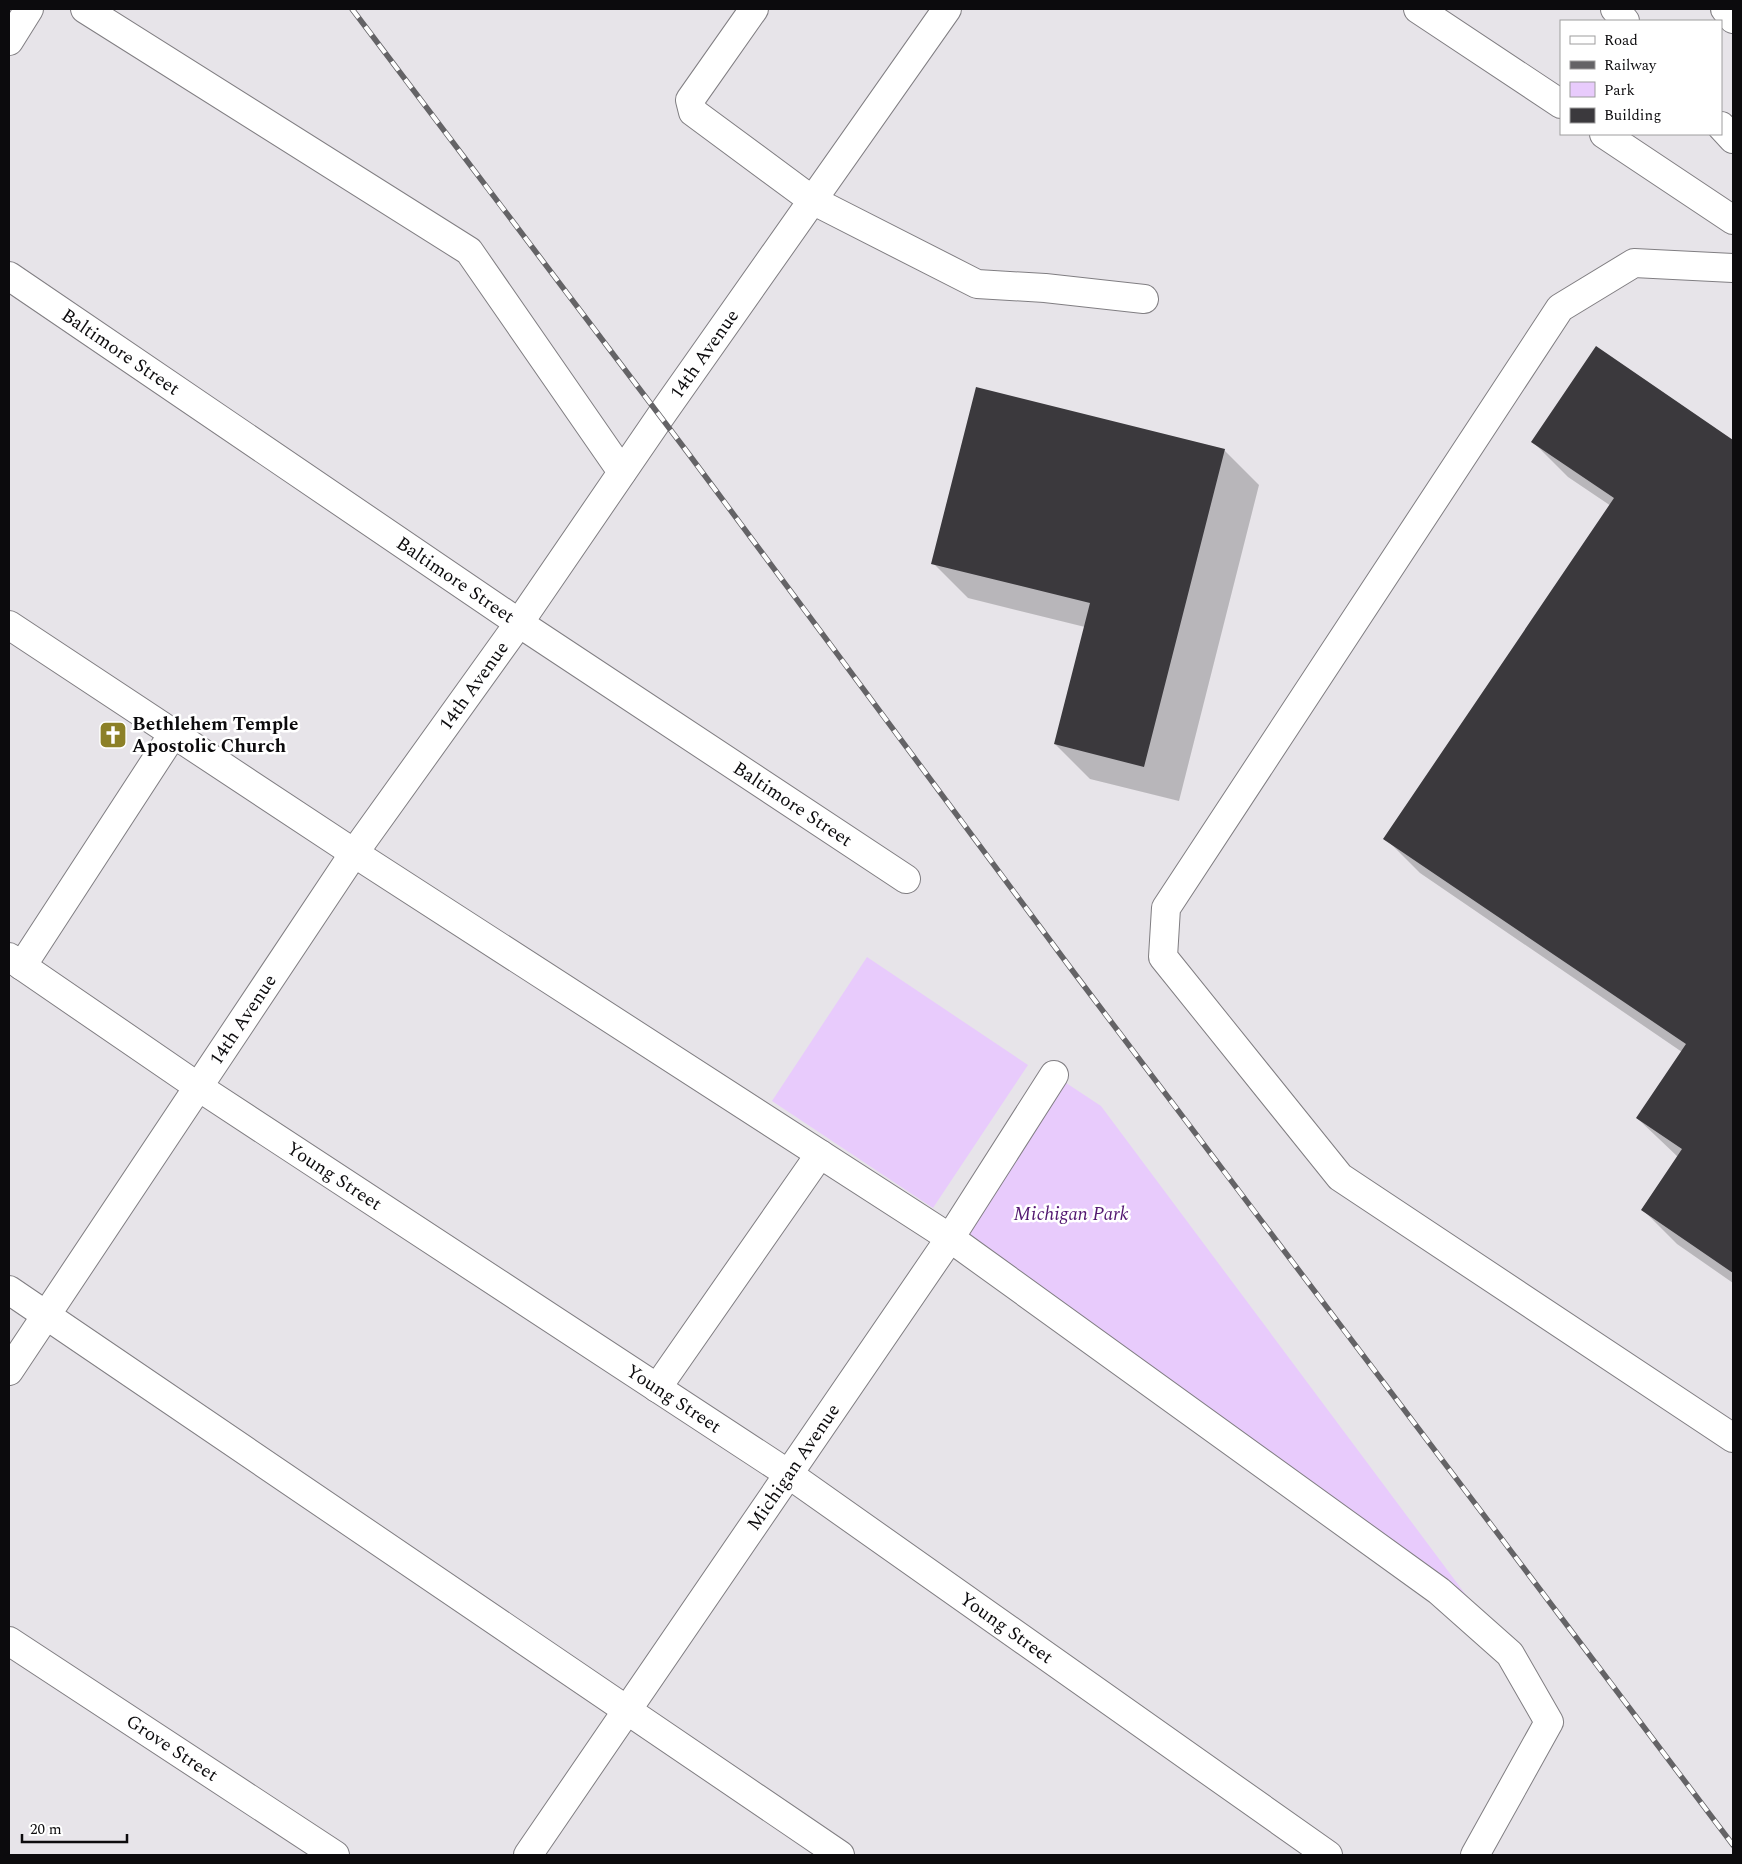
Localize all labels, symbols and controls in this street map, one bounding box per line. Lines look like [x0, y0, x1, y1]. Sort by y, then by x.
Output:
legend [1560, 20, 1722, 135]
text: Road [1604, 29, 1638, 52]
text: Railway [1604, 54, 1657, 77]
text: Park [1604, 79, 1635, 102]
text: Building [1604, 104, 1661, 127]
street label: Baltimore Street [55, 301, 186, 403]
street label: 14th Avenue [662, 303, 746, 405]
street label: Baltimore Street [390, 529, 521, 631]
street label: 14th Avenue [432, 635, 516, 737]
place label: Bethlehem Temple Apostolic Church [132, 710, 298, 761]
church icon: Bethlehem Temple Apostolic Church [98, 720, 128, 750]
street label: Baltimore Street [727, 754, 858, 854]
street label: 14th Avenue [202, 968, 284, 1071]
street label: Young Street [281, 1134, 388, 1218]
park label: Michigan Park [1013, 1200, 1129, 1229]
street label: Young Street [620, 1357, 727, 1441]
street label: Michigan Avenue [740, 1398, 847, 1536]
street label: Young Street [953, 1584, 1059, 1671]
street label: Grove Street [120, 1707, 224, 1789]
scale bar [22, 1812, 128, 1844]
text: 20 m [30, 1818, 62, 1841]

